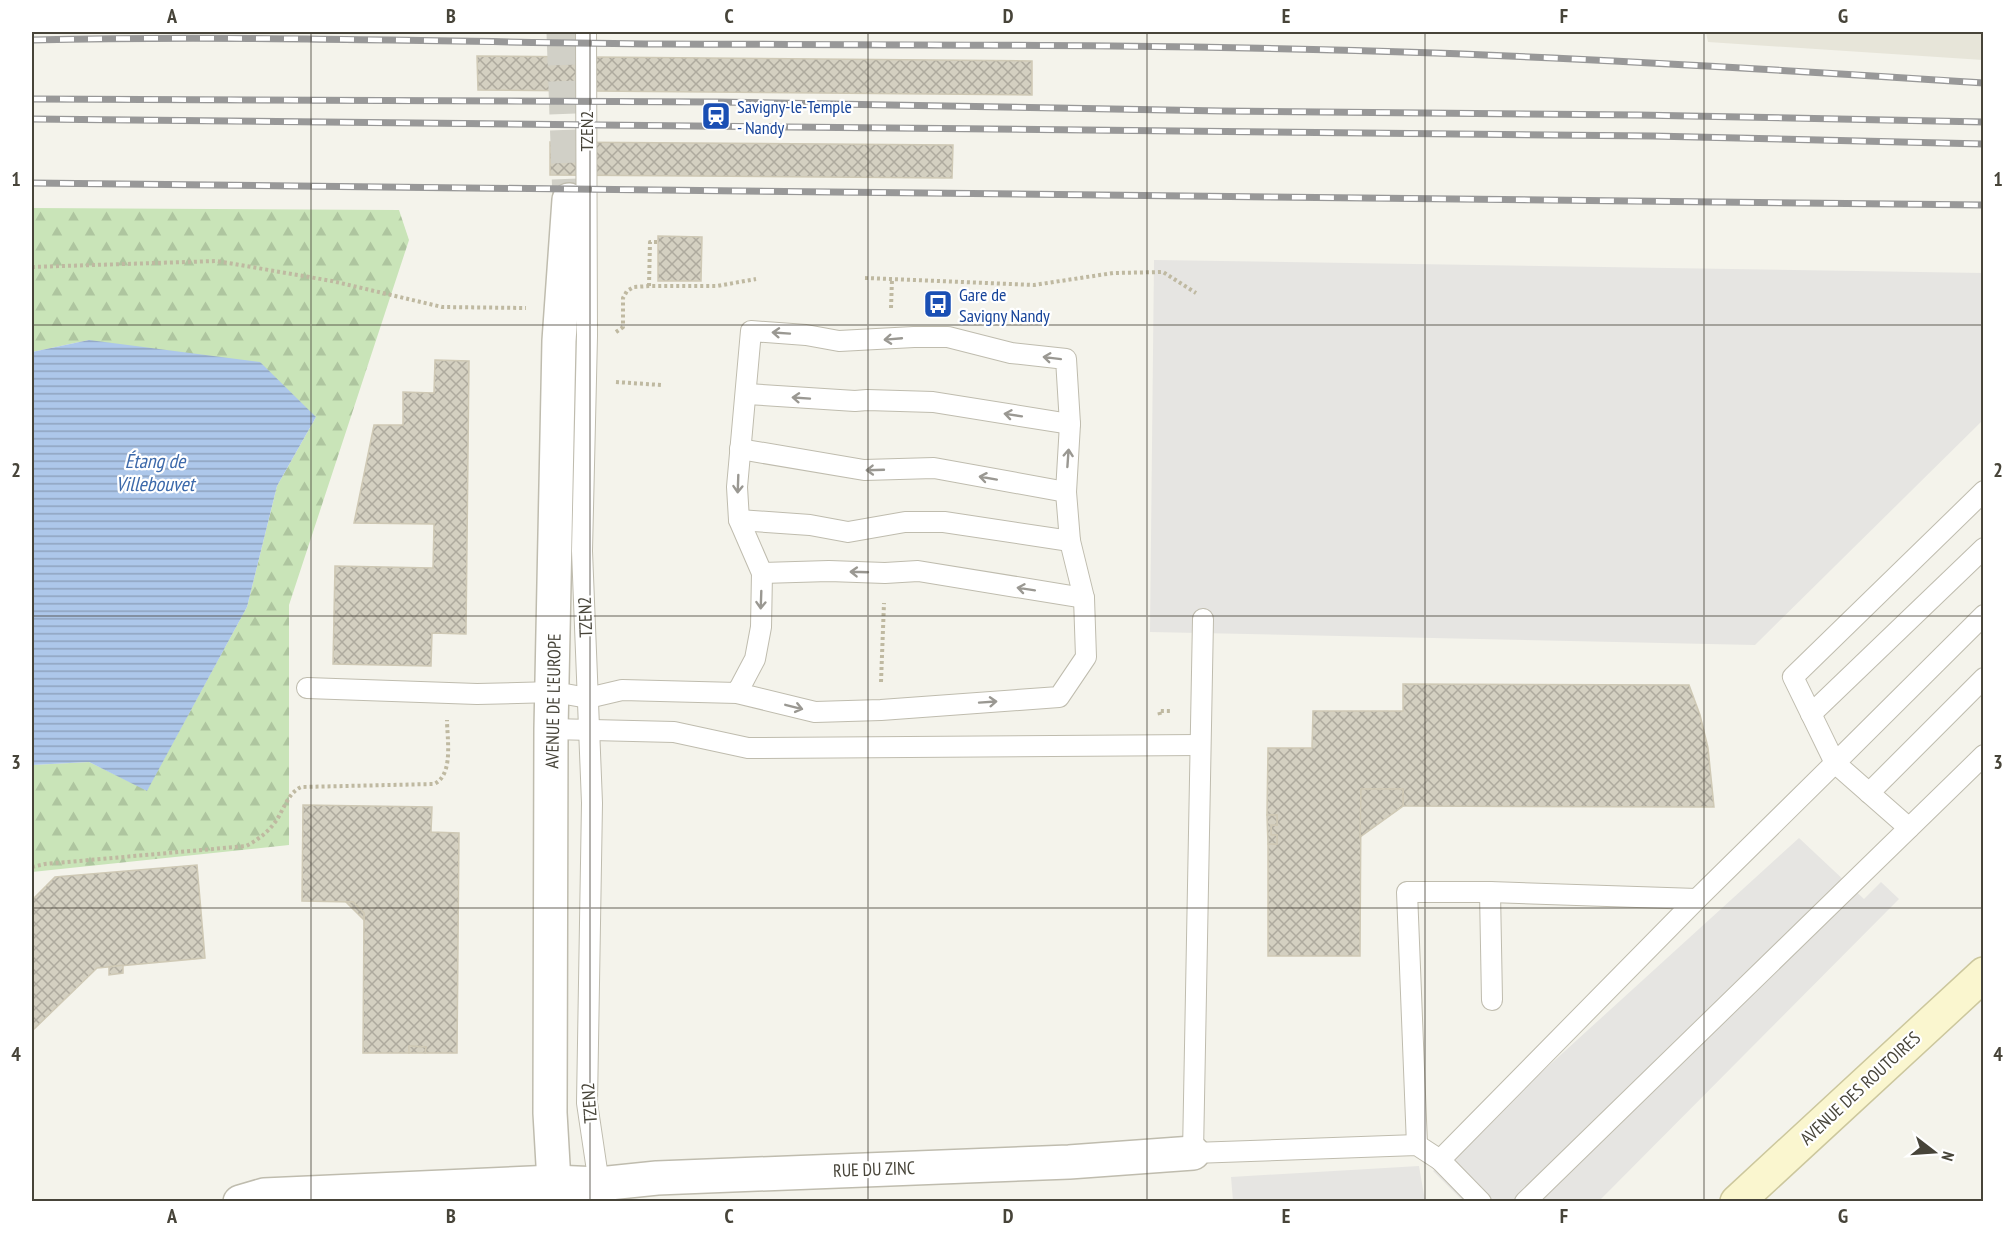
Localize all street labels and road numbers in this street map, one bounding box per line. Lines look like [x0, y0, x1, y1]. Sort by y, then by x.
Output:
street label: TZEN2 [575, 111, 598, 151]
street label: TZEN2 [573, 596, 597, 638]
street label: AVENUE DE L'EUROPE [540, 633, 566, 769]
street label: AVENUE DES ROUTOIRES [1795, 1026, 1925, 1150]
street label: TZEN2 [576, 1082, 602, 1124]
street label: RUE DU ZINC [833, 1156, 915, 1182]

